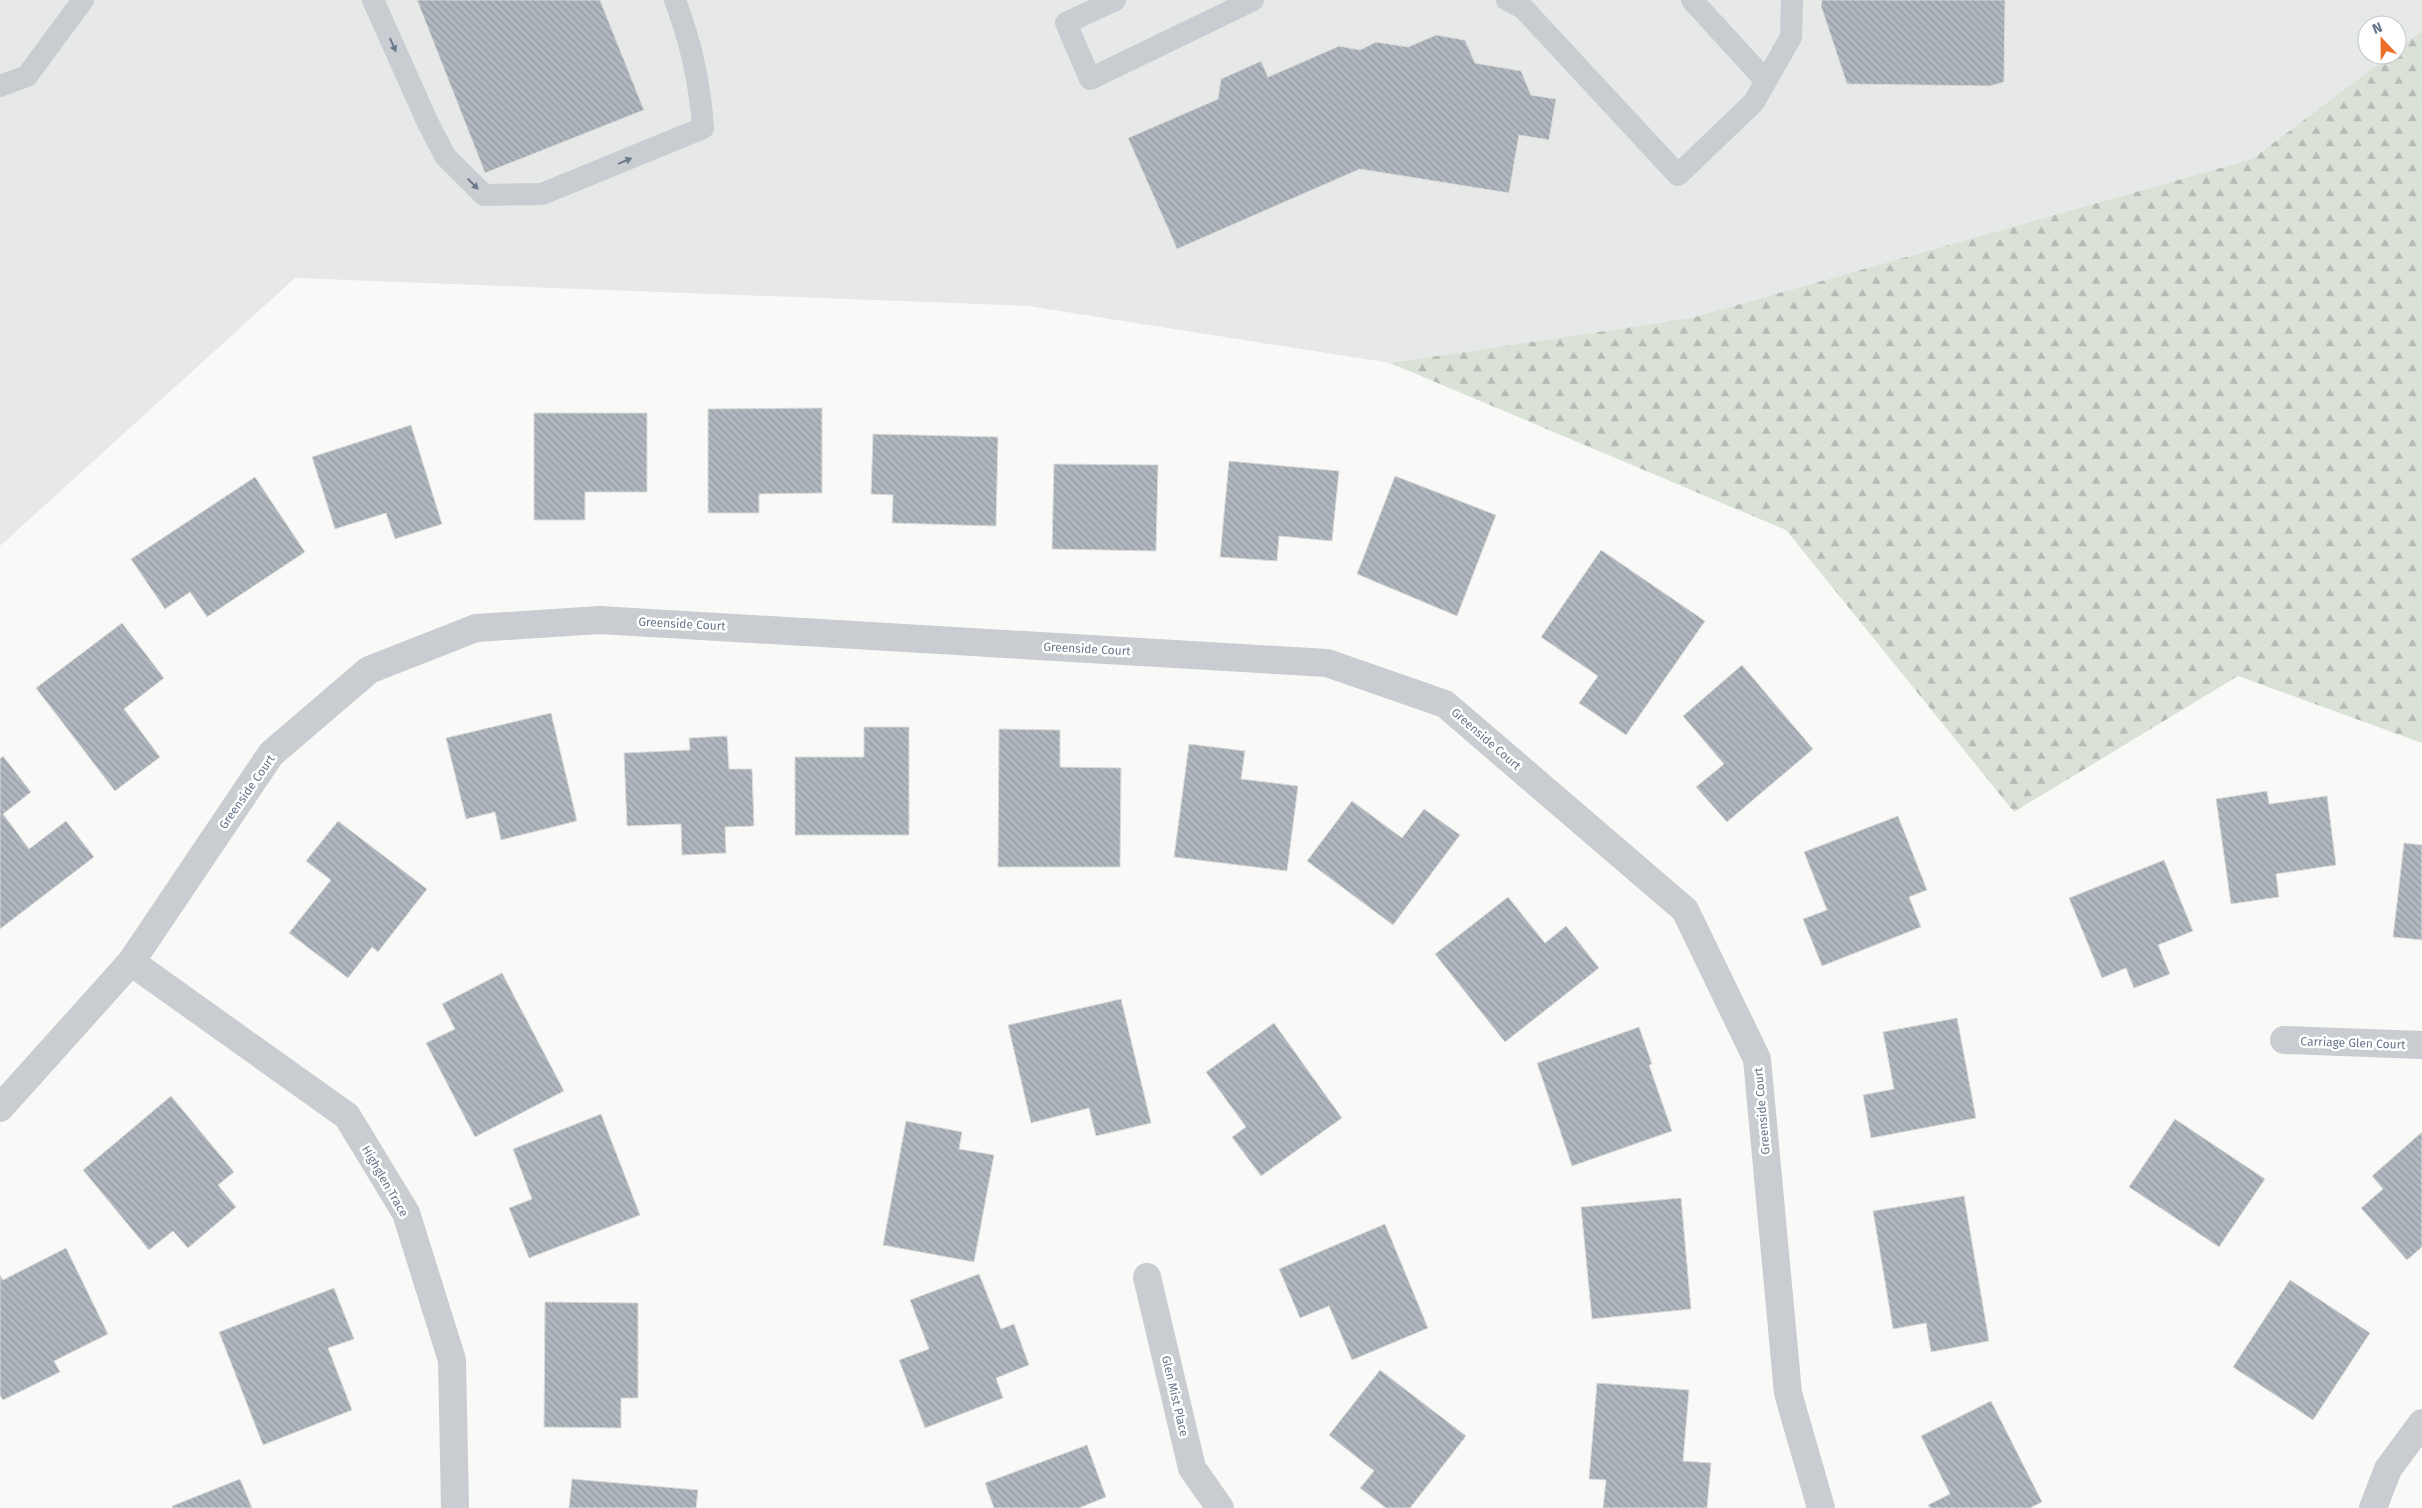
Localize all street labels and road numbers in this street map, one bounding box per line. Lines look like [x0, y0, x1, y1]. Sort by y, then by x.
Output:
street label: Greenside Court [638, 615, 727, 633]
street label: Greenside Court [1043, 640, 1132, 658]
street label: Greenside Court [1448, 705, 1524, 773]
street label: Greenside Court [216, 752, 278, 832]
street label: Carriage Glen Court [2300, 1034, 2406, 1052]
street label: Greenside Court [1751, 1066, 1773, 1155]
street label: Highglen Trace [359, 1143, 411, 1219]
street label: Glen Mist Place [1159, 1354, 1191, 1438]

